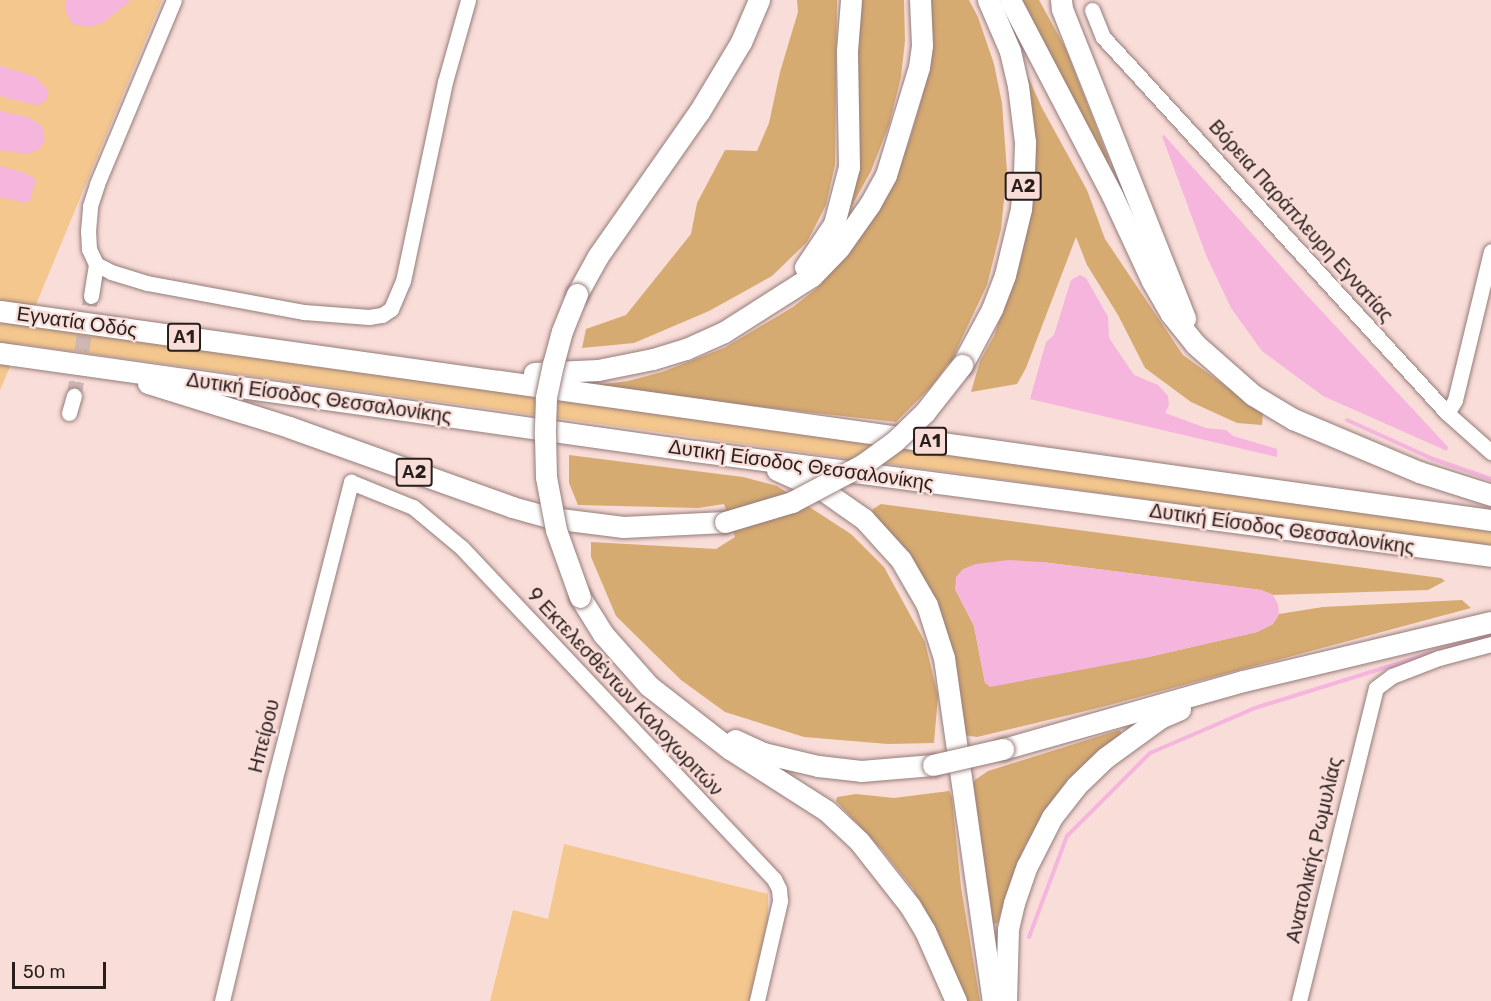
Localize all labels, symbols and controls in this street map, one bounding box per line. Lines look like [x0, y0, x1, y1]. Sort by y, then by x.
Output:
street label: Βόρεια Παράπλευρη Εγνατίας [1204, 115, 1398, 327]
road number: Α2 [1004, 171, 1042, 201]
street label: Εγνατία Οδός [15, 302, 139, 342]
road number: Α1 [166, 322, 202, 352]
street label: Δυτική Είσοδος Θεσσαλονίκης [185, 368, 453, 428]
road number: Α1 [912, 426, 948, 456]
street label: Δυτική Είσοδος Θεσσαλονίκης [667, 435, 935, 495]
road number: Α2 [394, 457, 434, 487]
street label: Δυτική Είσοδος Θεσσαλονίκης [1148, 499, 1416, 559]
street label: 9 Εκτελεσθέντων Καλοχωριτών [522, 583, 728, 801]
street label: Ηπείρου [243, 697, 285, 775]
street label: Ανατολικής Ρωμυλίας [1281, 755, 1347, 945]
scale bar [15, 950, 110, 988]
text: 50 m [23, 961, 66, 983]

